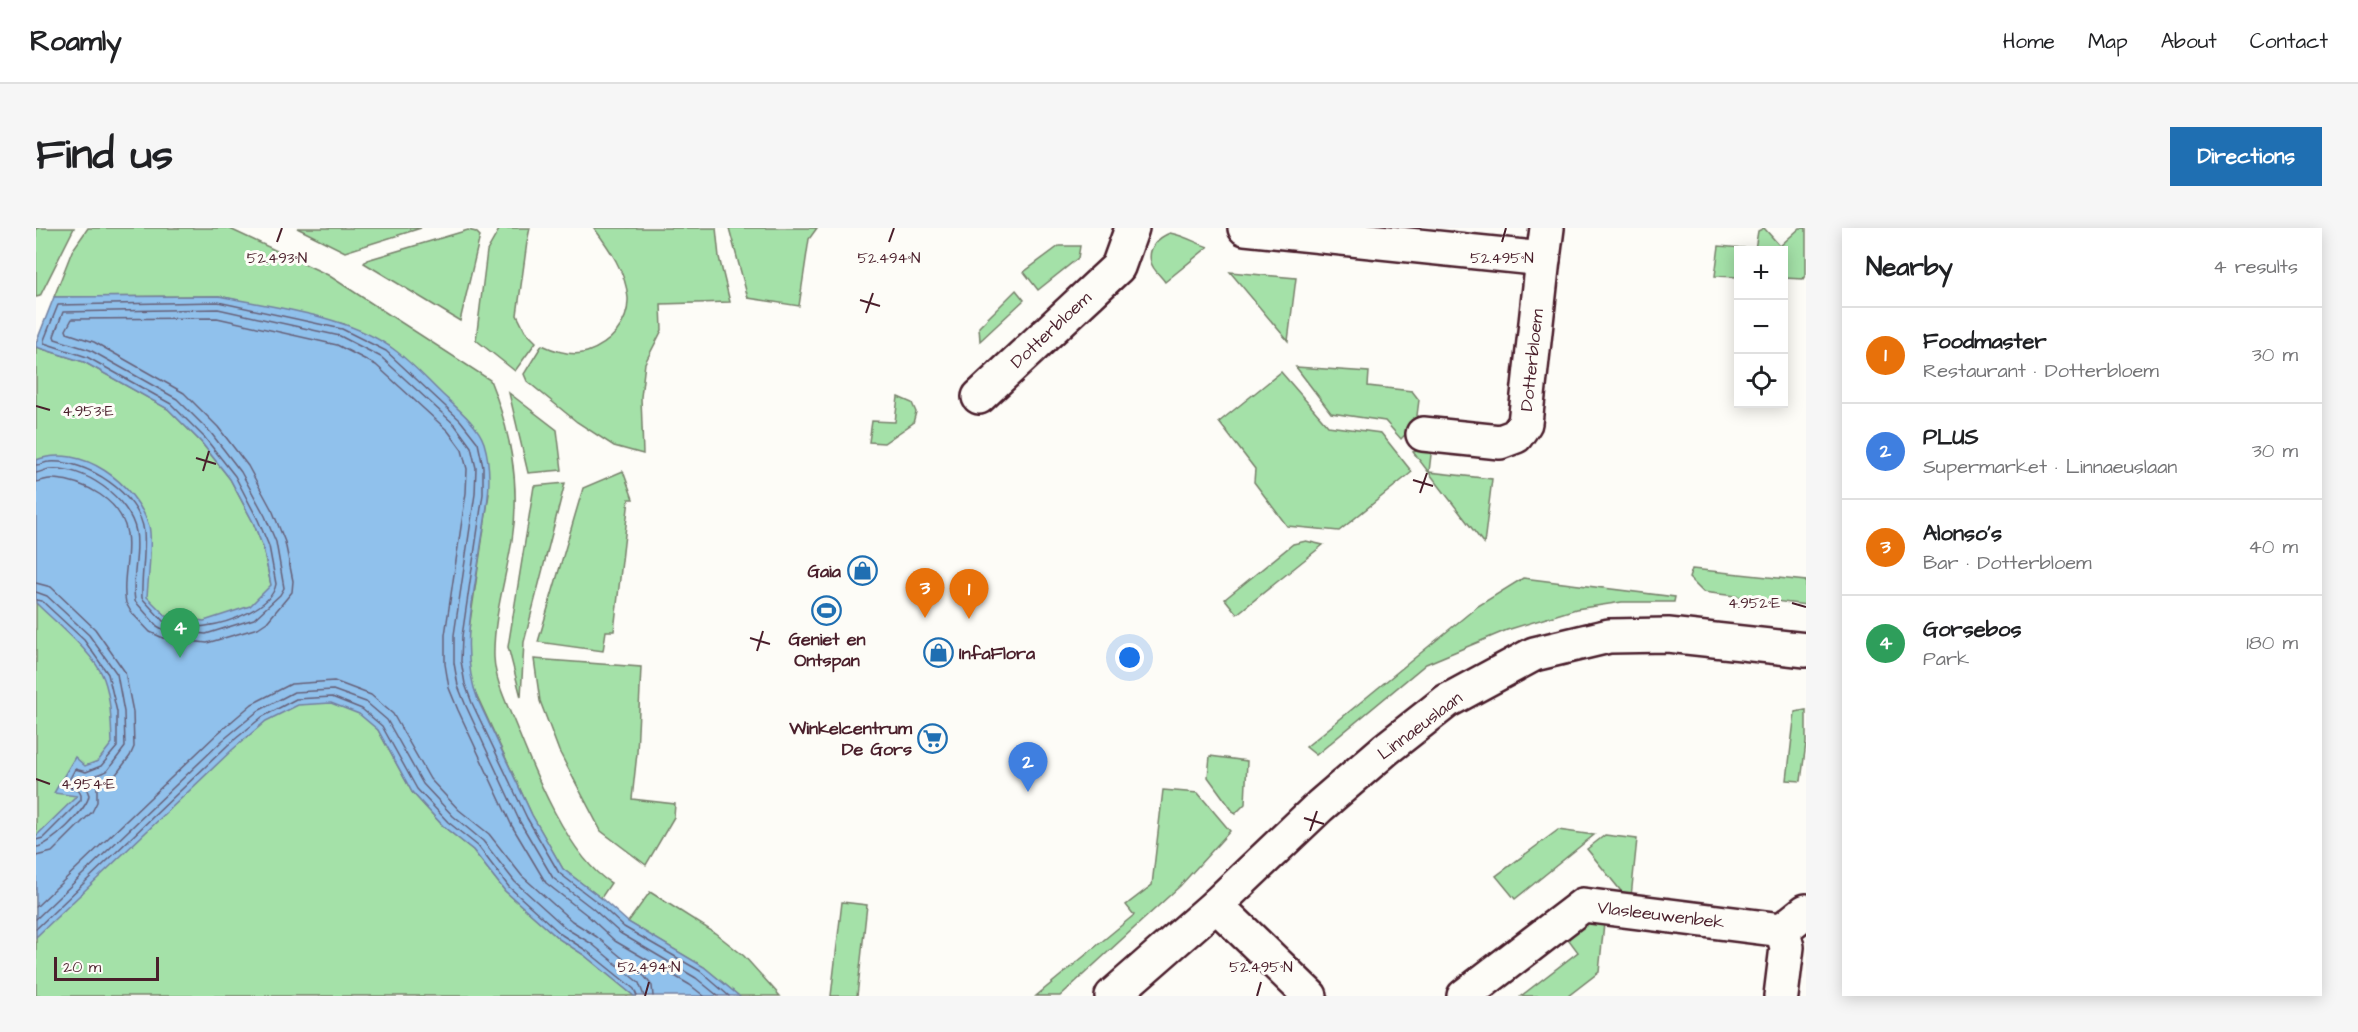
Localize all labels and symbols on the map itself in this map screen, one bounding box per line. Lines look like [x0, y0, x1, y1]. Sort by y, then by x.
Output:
text: 52.493°N [247, 248, 307, 269]
text: 52.494°N [858, 248, 920, 269]
text: 52.495°N [1470, 248, 1534, 269]
street label: Dotterbloem [1005, 286, 1097, 374]
street label: Dotterbloem [1514, 308, 1550, 412]
text: 4.953°E [62, 401, 114, 422]
shop icon: Gaia [846, 555, 878, 587]
place label: Gaia [807, 559, 842, 584]
pin: 3 [906, 568, 944, 618]
pin: 1 [950, 570, 988, 619]
text: 4.952°E [1728, 593, 1780, 614]
sports icon: Geniet en Ontspan [811, 594, 843, 626]
pin: 4 [160, 608, 200, 658]
place label: Geniet en Ontspan [789, 627, 865, 673]
shop icon: InfaFlora [922, 637, 954, 669]
place label: InfaFlora [959, 641, 1036, 666]
your location [1115, 643, 1144, 672]
street label: Linnaeuslaan [1372, 686, 1468, 766]
place label: Winkelcentrum De Gors [788, 716, 913, 762]
supermarket icon: Winkelcentrum De Gors [917, 722, 949, 754]
pin: 2 [1008, 742, 1048, 792]
text: 4.954°E [61, 774, 115, 795]
street label: Vlasleeuwenbek [1596, 895, 1726, 935]
scale bar [54, 954, 159, 982]
text: 52.494°N [618, 957, 680, 978]
text: 52.495°N [1229, 957, 1293, 978]

